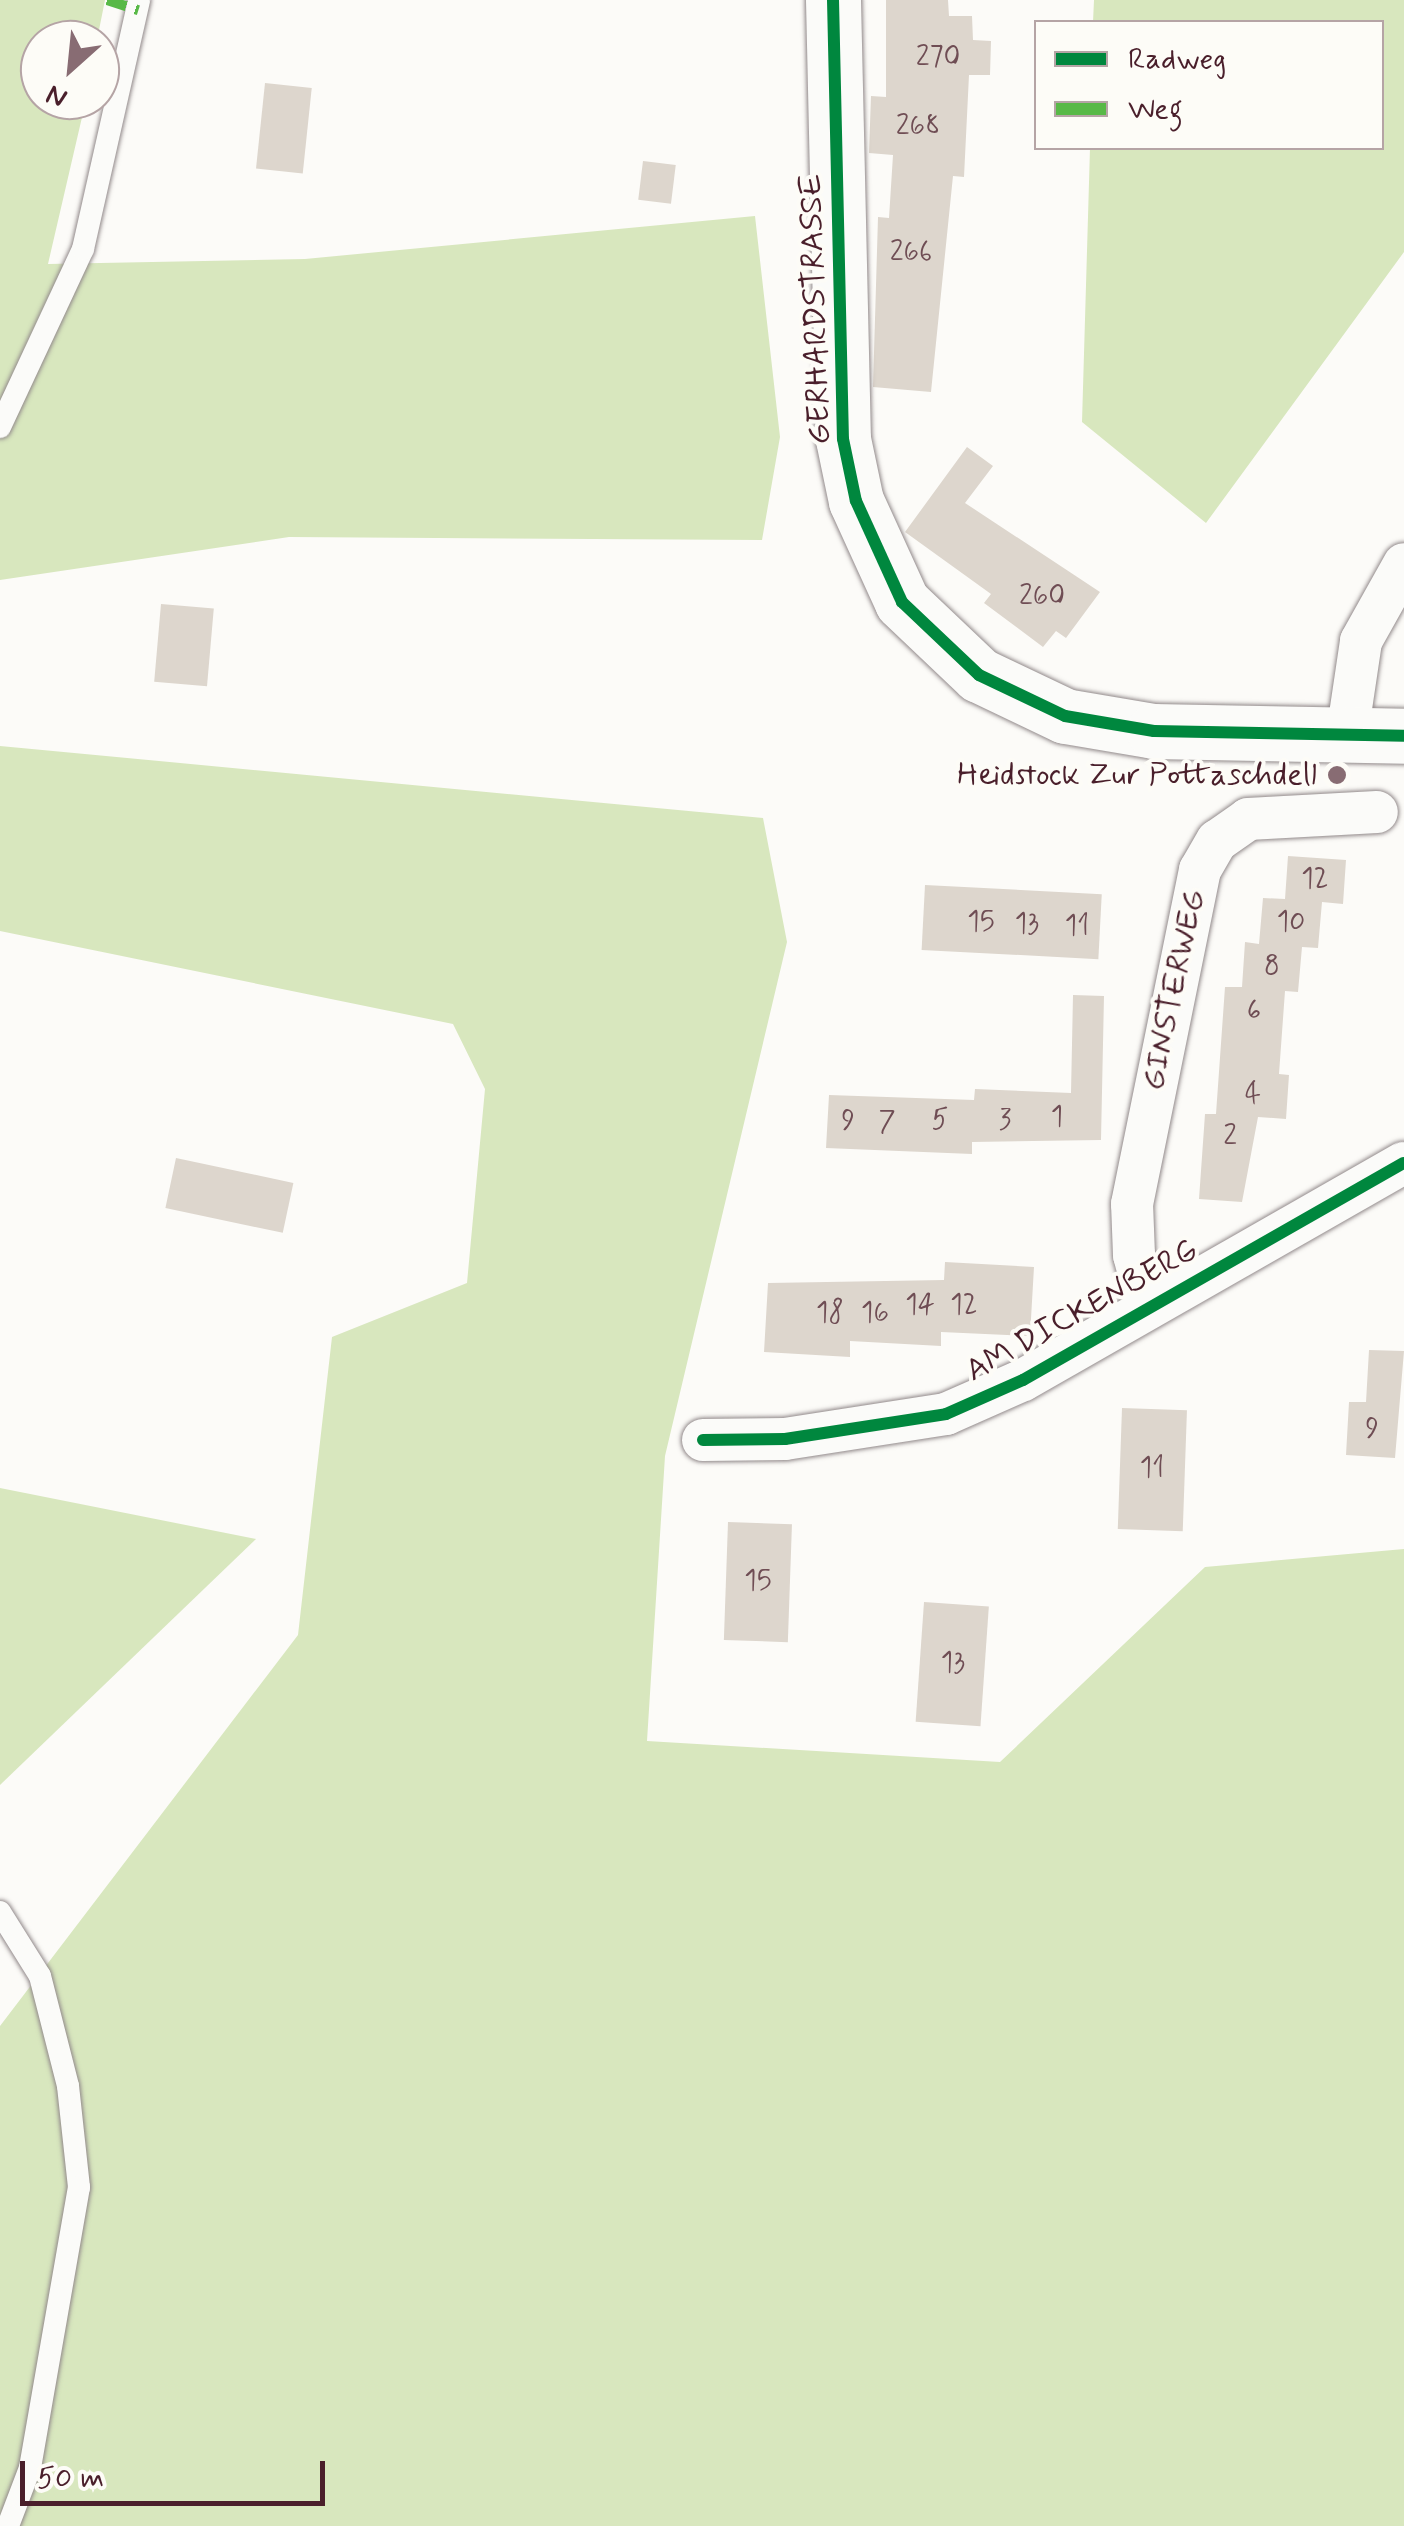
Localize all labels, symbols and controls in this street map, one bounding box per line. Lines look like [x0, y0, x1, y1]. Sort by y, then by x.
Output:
north arrow [20, 20, 120, 120]
legend [1034, 20, 1384, 150]
text: Radweg [1128, 40, 1226, 79]
house number: 270 [916, 41, 960, 75]
text: N [40, 75, 74, 116]
text: Weg [1128, 90, 1183, 129]
house number: 268 [896, 110, 940, 144]
street label: GERHARDSTRASSE [792, 173, 840, 445]
house number: 266 [890, 236, 932, 270]
house number: 260 [1019, 580, 1065, 614]
place label: Heidstock Zur Pottaschdell [958, 756, 1317, 794]
marker: Heidstock Zur Pottaschdell [1326, 764, 1348, 786]
house number: 12 [1301, 863, 1329, 897]
street label: GINSTERWEG [1134, 886, 1214, 1094]
house number: 15 [967, 906, 995, 940]
house number: 10 [1277, 906, 1305, 940]
house number: 13 [1015, 908, 1039, 942]
house number: 11 [1065, 910, 1089, 944]
house number: 8 [1264, 950, 1280, 984]
house number: 6 [1247, 995, 1261, 1029]
house number: 4 [1245, 1078, 1261, 1112]
house number: 1 [1051, 1101, 1063, 1135]
house number: 5 [932, 1104, 948, 1138]
house number: 3 [999, 1104, 1011, 1138]
house number: 9 [841, 1105, 855, 1139]
house number: 7 [879, 1106, 895, 1140]
house number: 2 [1223, 1120, 1237, 1154]
street label: AM DICKENBERG [959, 1231, 1205, 1391]
house number: 14 [905, 1289, 935, 1323]
house number: 12 [950, 1289, 978, 1323]
house number: 18 [816, 1297, 844, 1331]
house number: 16 [861, 1297, 889, 1331]
house number: 9 [1365, 1413, 1379, 1447]
house number: 11 [1140, 1452, 1164, 1486]
house number: 15 [744, 1565, 772, 1599]
house number: 13 [941, 1647, 965, 1681]
scale bar [25, 2441, 330, 2503]
text: 50 m [37, 2459, 104, 2498]

